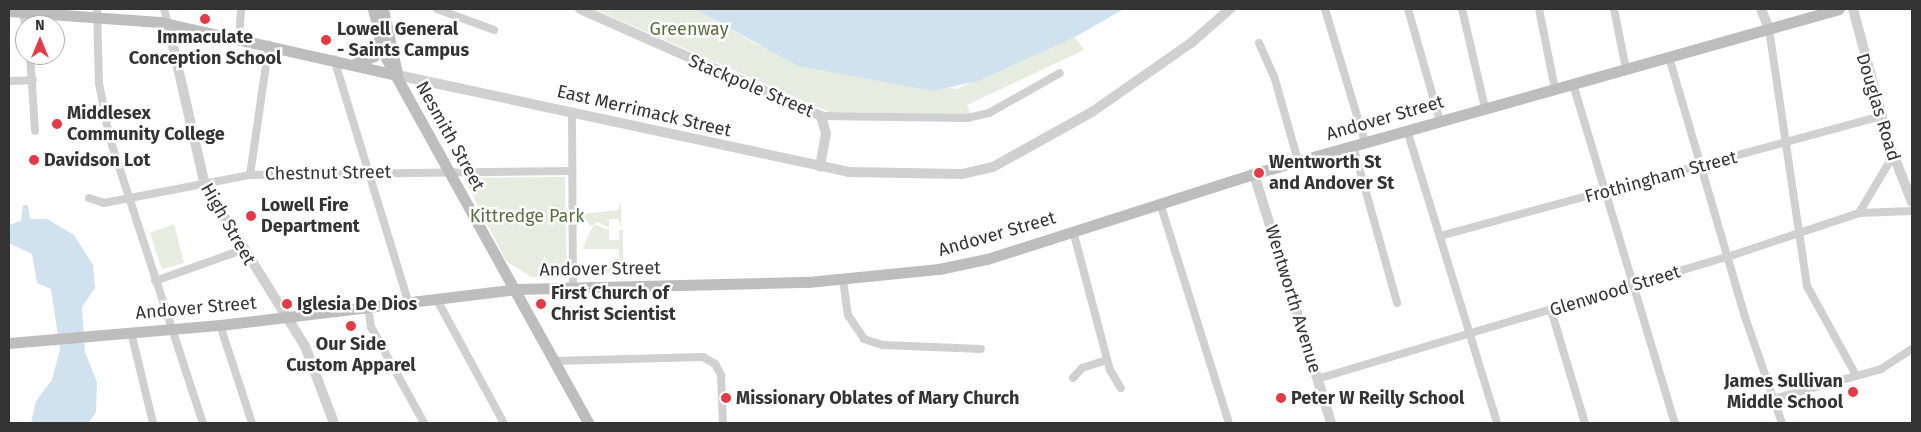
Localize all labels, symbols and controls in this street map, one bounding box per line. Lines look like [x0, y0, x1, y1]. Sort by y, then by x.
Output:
marker: Immaculate Conception School [199, 13, 211, 25]
north arrow [15, 15, 65, 65]
text: N [35, 17, 45, 34]
park label: Greenway [649, 18, 729, 40]
place label: Lowell General - Saints Campus [337, 19, 469, 62]
place label: Immaculate Conception School [129, 27, 281, 70]
marker: Lowell General - Saints Campus [319, 33, 333, 47]
street label: Stackpole Street [685, 50, 817, 122]
street label: Douglas Road [1851, 51, 1905, 163]
street label: Nesmith Street [411, 78, 489, 194]
street label: East Merrimack Street [555, 80, 733, 142]
street label: Andover Street [1324, 91, 1446, 145]
place label: Middlesex Community College [67, 103, 225, 146]
marker: Middlesex Community College [51, 118, 63, 130]
street label: Frothingham Street [1583, 146, 1739, 208]
place label: Davidson Lot [44, 149, 150, 171]
place label: Wentworth St and Andover St [1269, 152, 1394, 194]
marker: Davidson Lot [28, 154, 40, 166]
street label: Chestnut Street [265, 161, 391, 185]
marker: Wentworth St and Andover St [1253, 167, 1265, 179]
street label: High Street [196, 179, 260, 269]
place label: Lowell Fire Department [261, 195, 360, 238]
park label: Kittredge Park [470, 205, 584, 227]
street label: Andover Street [936, 207, 1058, 261]
marker: Lowell Fire Department [245, 210, 257, 222]
street label: Wentworth Avenue [1260, 222, 1326, 376]
street label: Andover Street [539, 257, 661, 281]
street label: Glenwood Street [1547, 261, 1683, 321]
place label: First Church of Christ Scientist [551, 283, 676, 326]
street label: Andover Street [135, 292, 257, 324]
place label: Iglesia De Dios [297, 293, 417, 315]
marker: Iglesia De Dios [281, 298, 293, 310]
marker: First Church of Christ Scientist [535, 298, 547, 310]
marker: Our Side Custom Apparel [345, 320, 357, 332]
place label: Our Side Custom Apparel [286, 334, 416, 376]
place label: James Sullivan Middle School [1724, 371, 1843, 414]
marker: James Sullivan Middle School [1847, 386, 1859, 398]
place label: Missionary Oblates of Mary Church [736, 387, 1019, 409]
place label: Peter W Reilly School [1291, 387, 1464, 409]
marker: Missionary Oblates of Mary Church [720, 392, 732, 404]
marker: Peter W Reilly School [1275, 392, 1287, 404]

